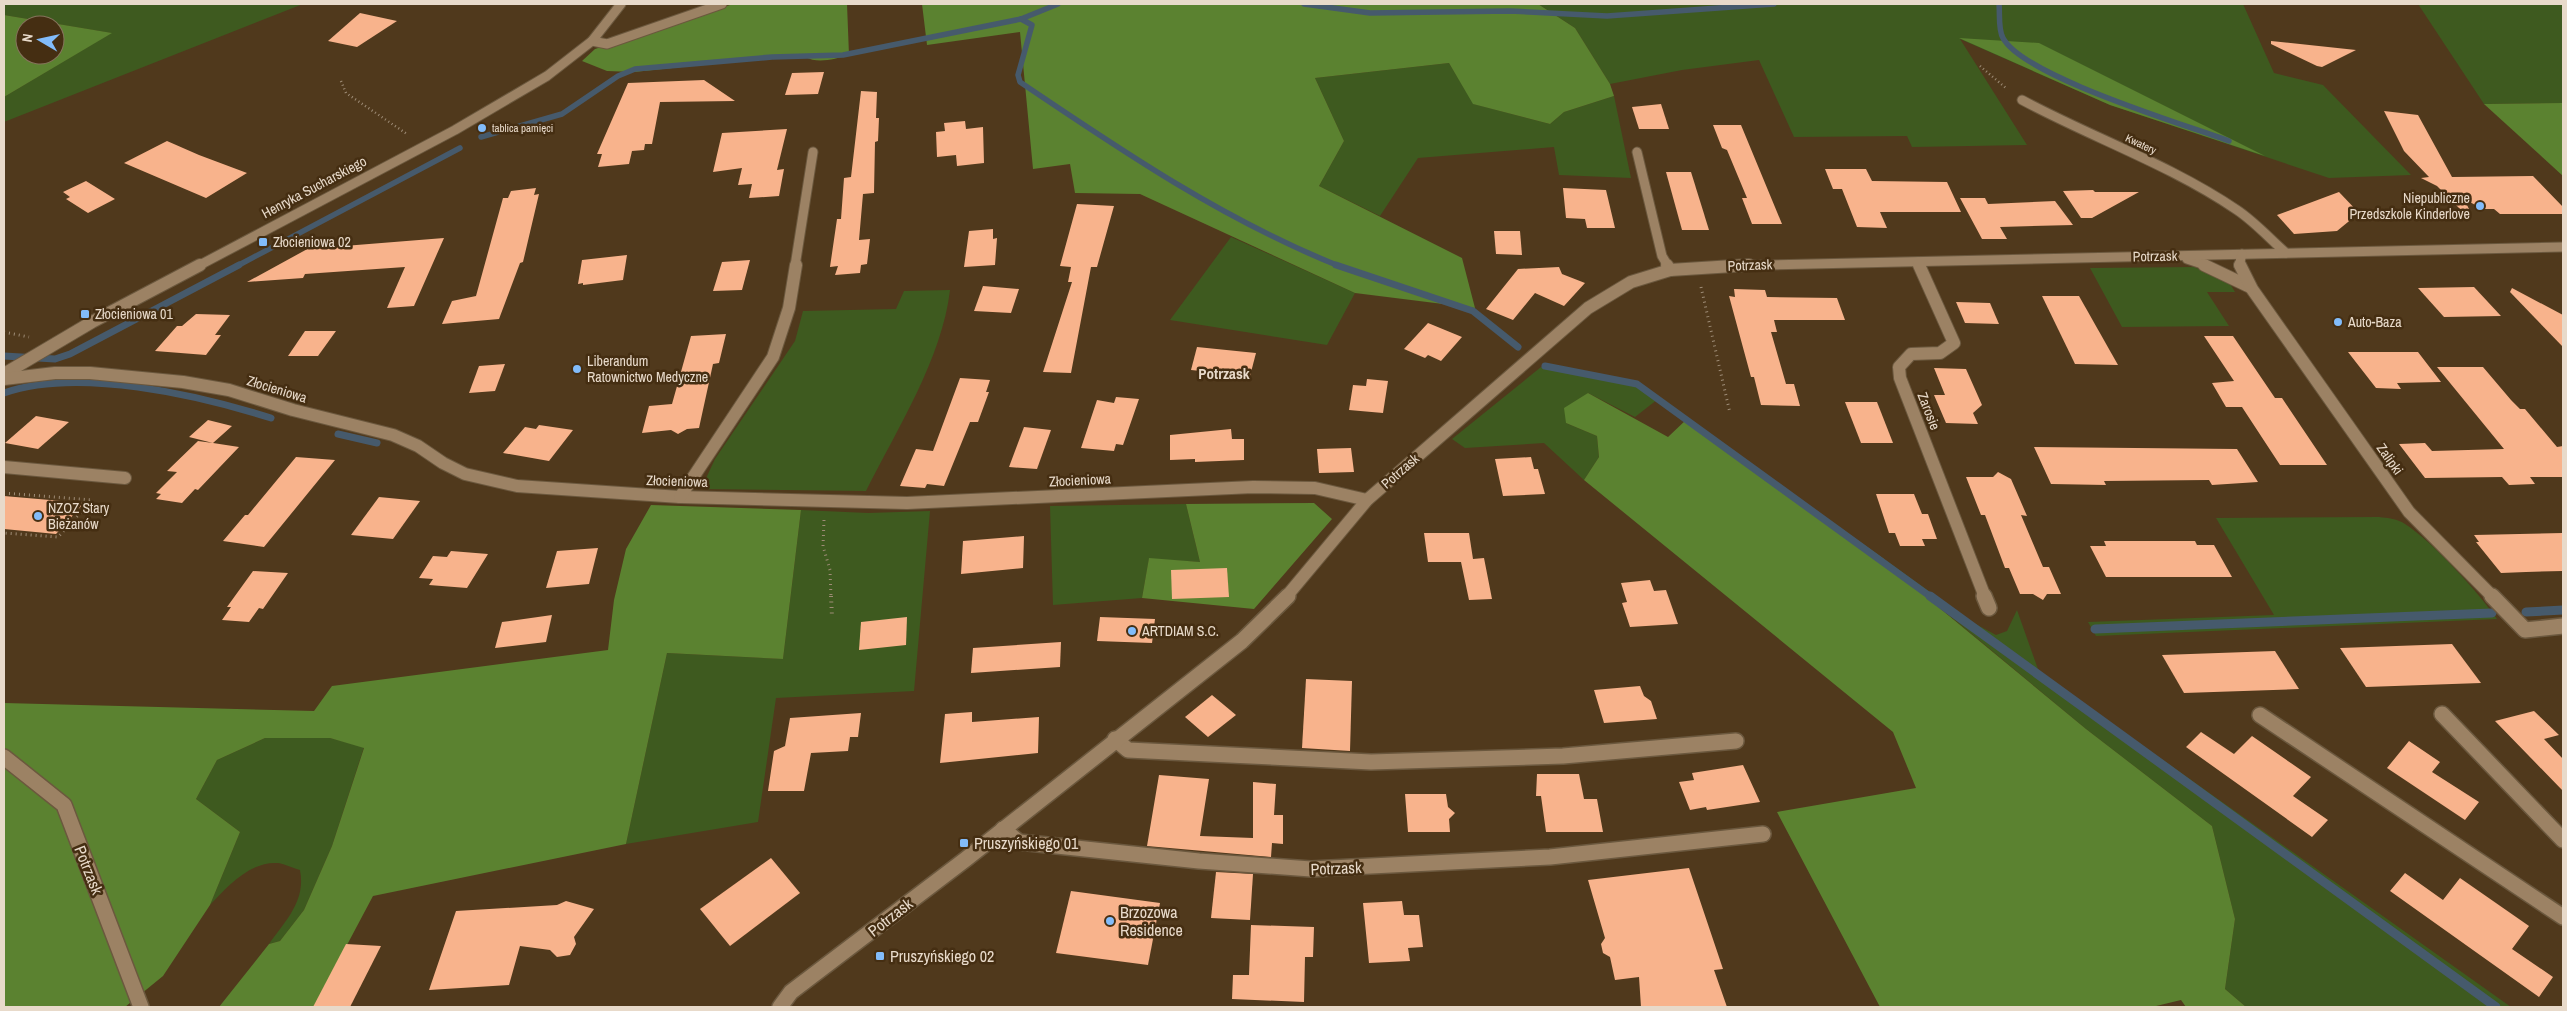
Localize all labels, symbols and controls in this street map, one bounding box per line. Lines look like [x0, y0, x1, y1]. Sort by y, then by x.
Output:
north arrow [15, 15, 65, 65]
text: N [18, 32, 37, 43]
place label: tablica pamięci [492, 121, 553, 135]
marker: tablica pamięci [476, 122, 488, 134]
street label: Kwatery [2123, 131, 2159, 157]
street label: Henryka Sucharskiego [259, 152, 369, 222]
place label: Niepubliczne Przedszkole Kinderlove [2349, 189, 2470, 223]
marker: Niepubliczne Przedszkole Kinderlove [2474, 200, 2486, 212]
place label: Złocieniowa 02 [273, 233, 351, 251]
marker: Złocieniowa 02 [257, 236, 269, 248]
street label: Potrzask [2133, 247, 2178, 265]
street label: Potrzask [1727, 255, 1773, 275]
place label: Złocieniowa 01 [95, 305, 173, 323]
marker: Złocieniowa 01 [79, 308, 91, 320]
place label: Auto-Baza [2347, 313, 2402, 331]
marker: Auto-Baza [2332, 316, 2344, 328]
place label: Liberandum Ratownictwo Medyczne [587, 352, 708, 386]
marker: Liberandum Ratownictwo Medyczne [571, 363, 583, 375]
district label: Potrzask [1198, 363, 1250, 384]
street label: Złocieniowa [245, 371, 310, 407]
street label: Zarosie [1914, 390, 1944, 432]
street label: Zalipki [2373, 440, 2407, 478]
street label: Potrzask [1377, 449, 1423, 492]
street label: Złocieniowa [1049, 469, 1112, 491]
street label: Złocieniowa [646, 471, 709, 491]
place label: NZOZ Stary Bieżanów [48, 499, 109, 533]
marker: NZOZ Stary Bieżanów [32, 510, 44, 522]
place label: ARTDIAM S.C. [1141, 622, 1219, 640]
marker: ARTDIAM S.C. [1126, 625, 1138, 637]
place label: Pruszyńskiego 01 [974, 832, 1079, 854]
marker: Pruszyńskiego 01 [958, 837, 970, 849]
street label: Potrzask [69, 842, 109, 898]
street label: Potrzask [1310, 856, 1362, 880]
street label: Potrzask [863, 892, 917, 941]
place label: Brzozowa Residence [1120, 901, 1183, 941]
marker: Brzozowa Residence [1104, 915, 1116, 927]
place label: Pruszyńskiego 02 [890, 945, 994, 967]
marker: Pruszyńskiego 02 [874, 950, 886, 962]

